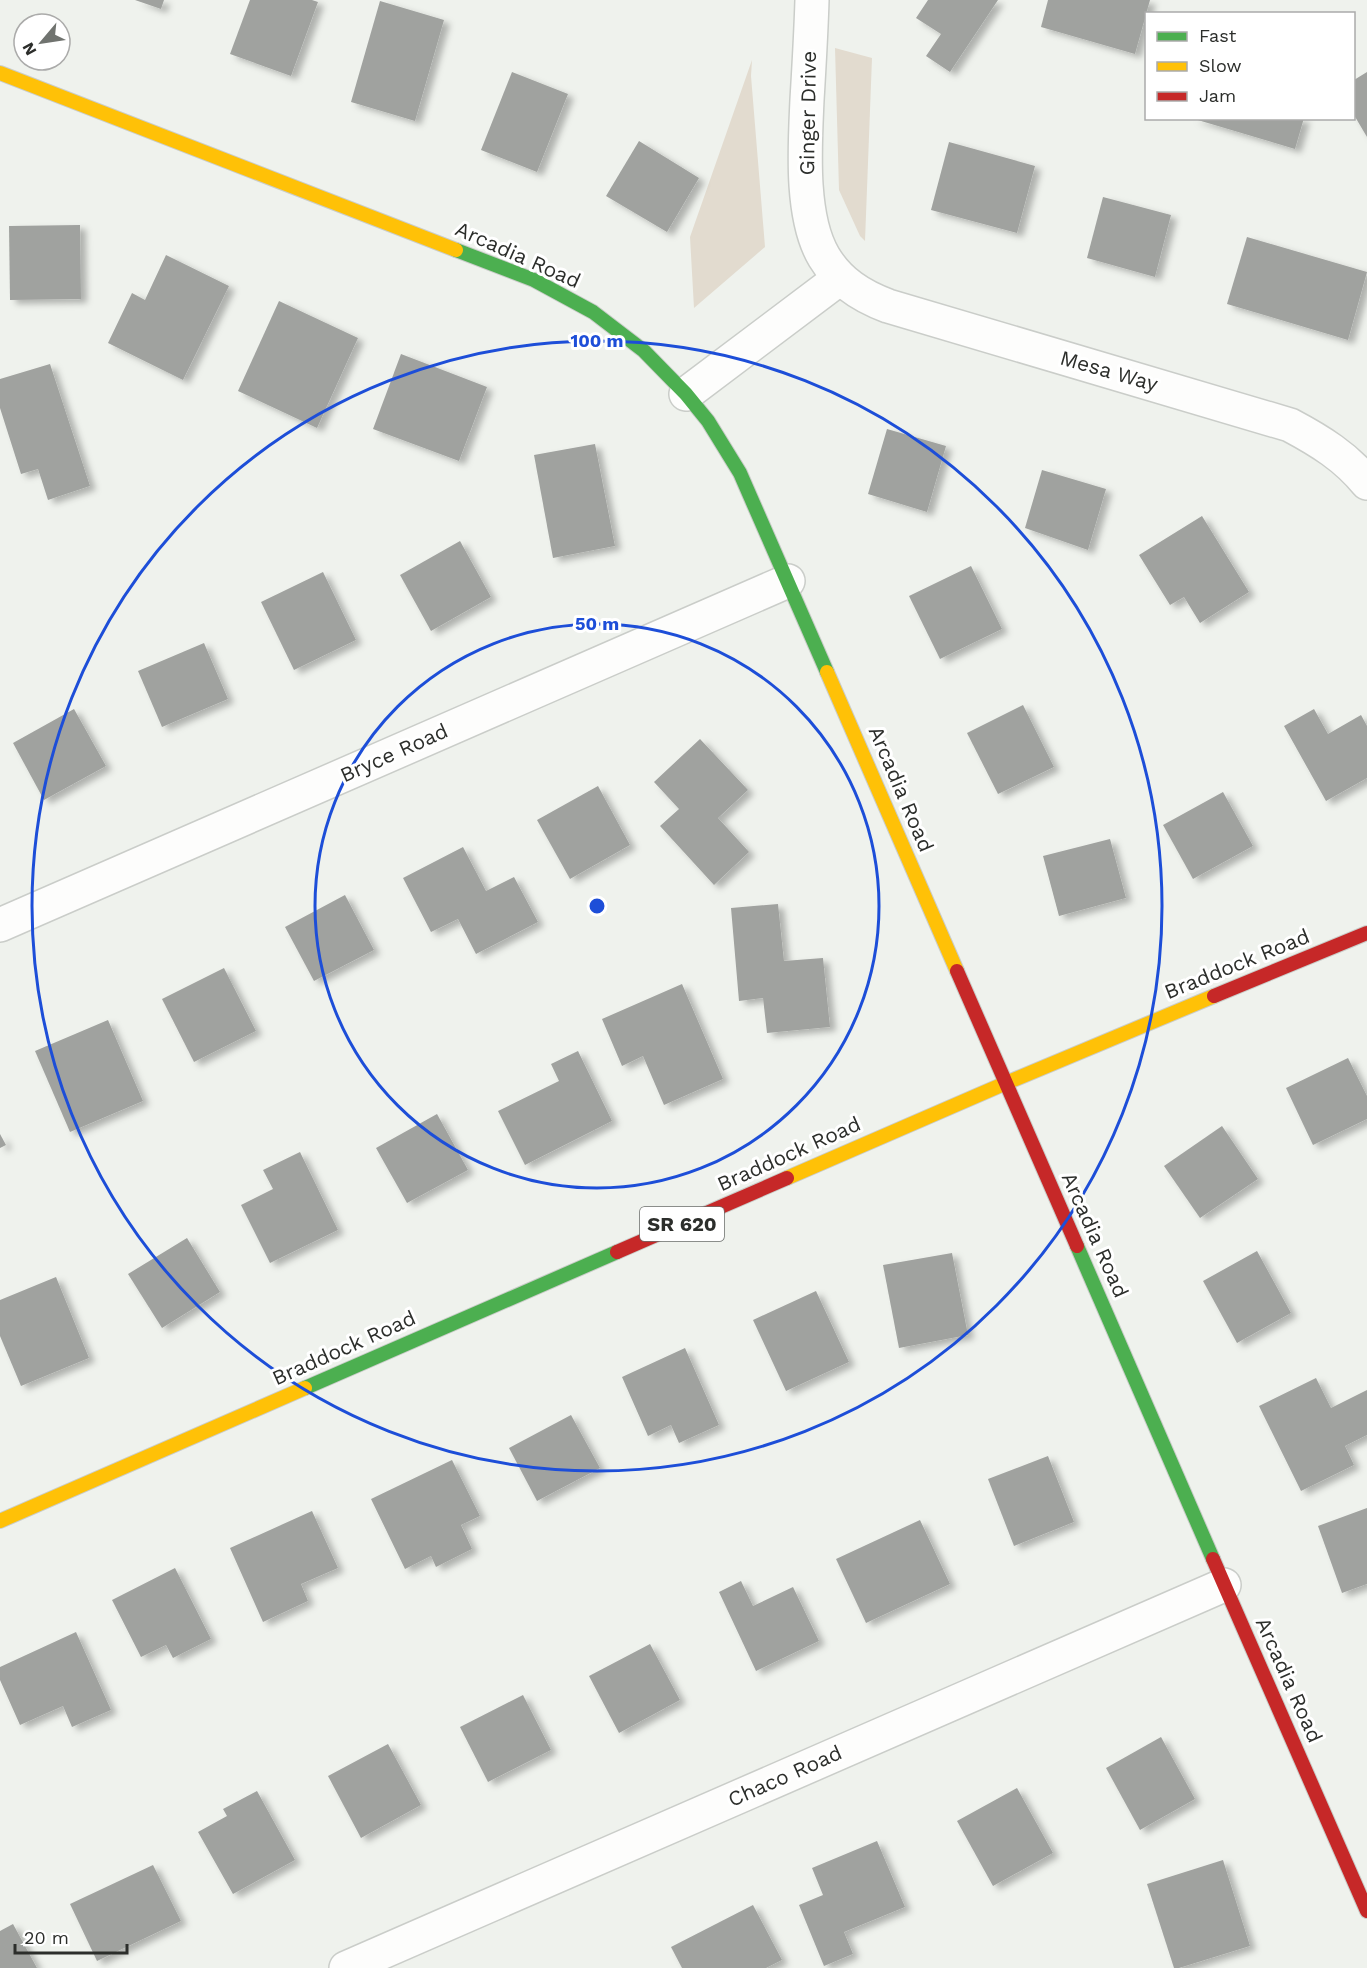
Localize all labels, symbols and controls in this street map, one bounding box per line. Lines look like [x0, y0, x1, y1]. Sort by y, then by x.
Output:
north arrow [12, 12, 72, 72]
legend [1145, 12, 1355, 120]
text: Fast [1199, 25, 1237, 46]
text: N [18, 39, 41, 59]
street label: Ginger Drive [794, 51, 821, 175]
text: Slow [1199, 55, 1242, 76]
text: Jam [1199, 85, 1236, 106]
street label: Arcadia Road [452, 216, 585, 293]
text: 100 m [570, 330, 624, 351]
street label: Mesa Way [1057, 345, 1161, 396]
text: 50 m [575, 613, 619, 634]
street label: Bryce Road [336, 718, 452, 787]
street label: Arcadia Road [864, 722, 939, 856]
centre of rings [587, 896, 607, 916]
street label: Braddock Road [1161, 923, 1313, 1004]
street label: Braddock Road [713, 1111, 864, 1196]
street label: Arcadia Road [1057, 1168, 1134, 1301]
road number: SR 620 [640, 1207, 724, 1241]
street label: Braddock Road [268, 1305, 419, 1390]
street label: Arcadia Road [1251, 1613, 1328, 1746]
street label: Chaco Road [724, 1739, 846, 1812]
scale bar [15, 1917, 128, 1955]
text: 20 m [24, 1927, 69, 1948]

